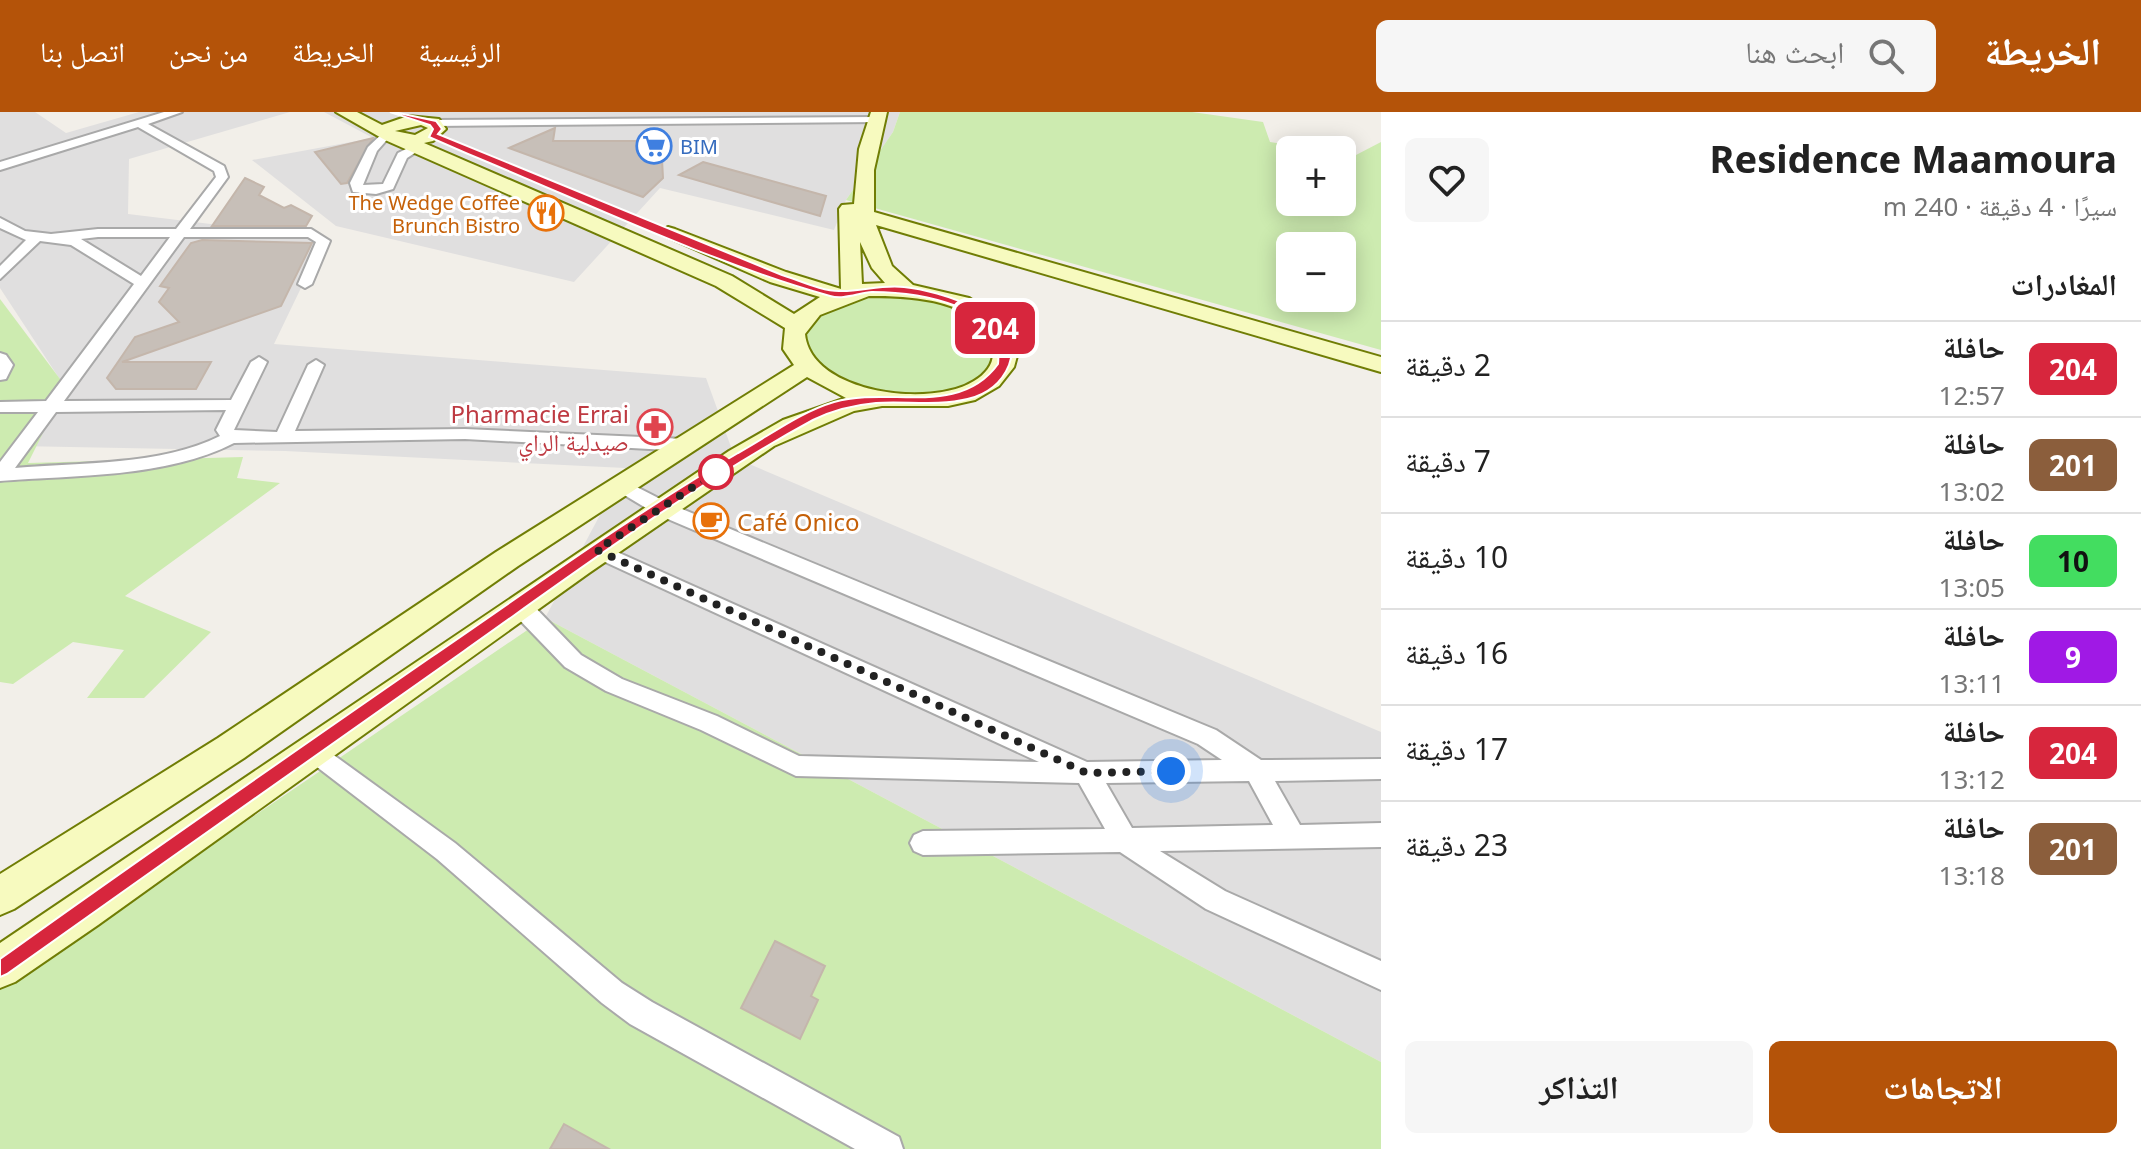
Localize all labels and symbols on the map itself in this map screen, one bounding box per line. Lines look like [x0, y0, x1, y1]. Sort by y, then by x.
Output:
supermarket icon: BIM [635, 127, 673, 165]
place label: BIM [680, 133, 718, 160]
place label: The Wedge Coffee Brunch Bistro [348, 189, 520, 239]
restaurant icon: The Wedge Coffee Brunch Bistro [527, 194, 565, 232]
line badge: 204 [949, 302, 1041, 354]
place label: Pharmacie Errai صيدلية الراي [451, 397, 629, 462]
pharmacy icon: Pharmacie Errai صيدلية الراي [636, 408, 674, 446]
unlabelled marker [699, 455, 733, 489]
cafe icon: Café Onico [692, 502, 730, 540]
place label: Café Onico [737, 505, 859, 538]
your location [1151, 751, 1191, 791]

